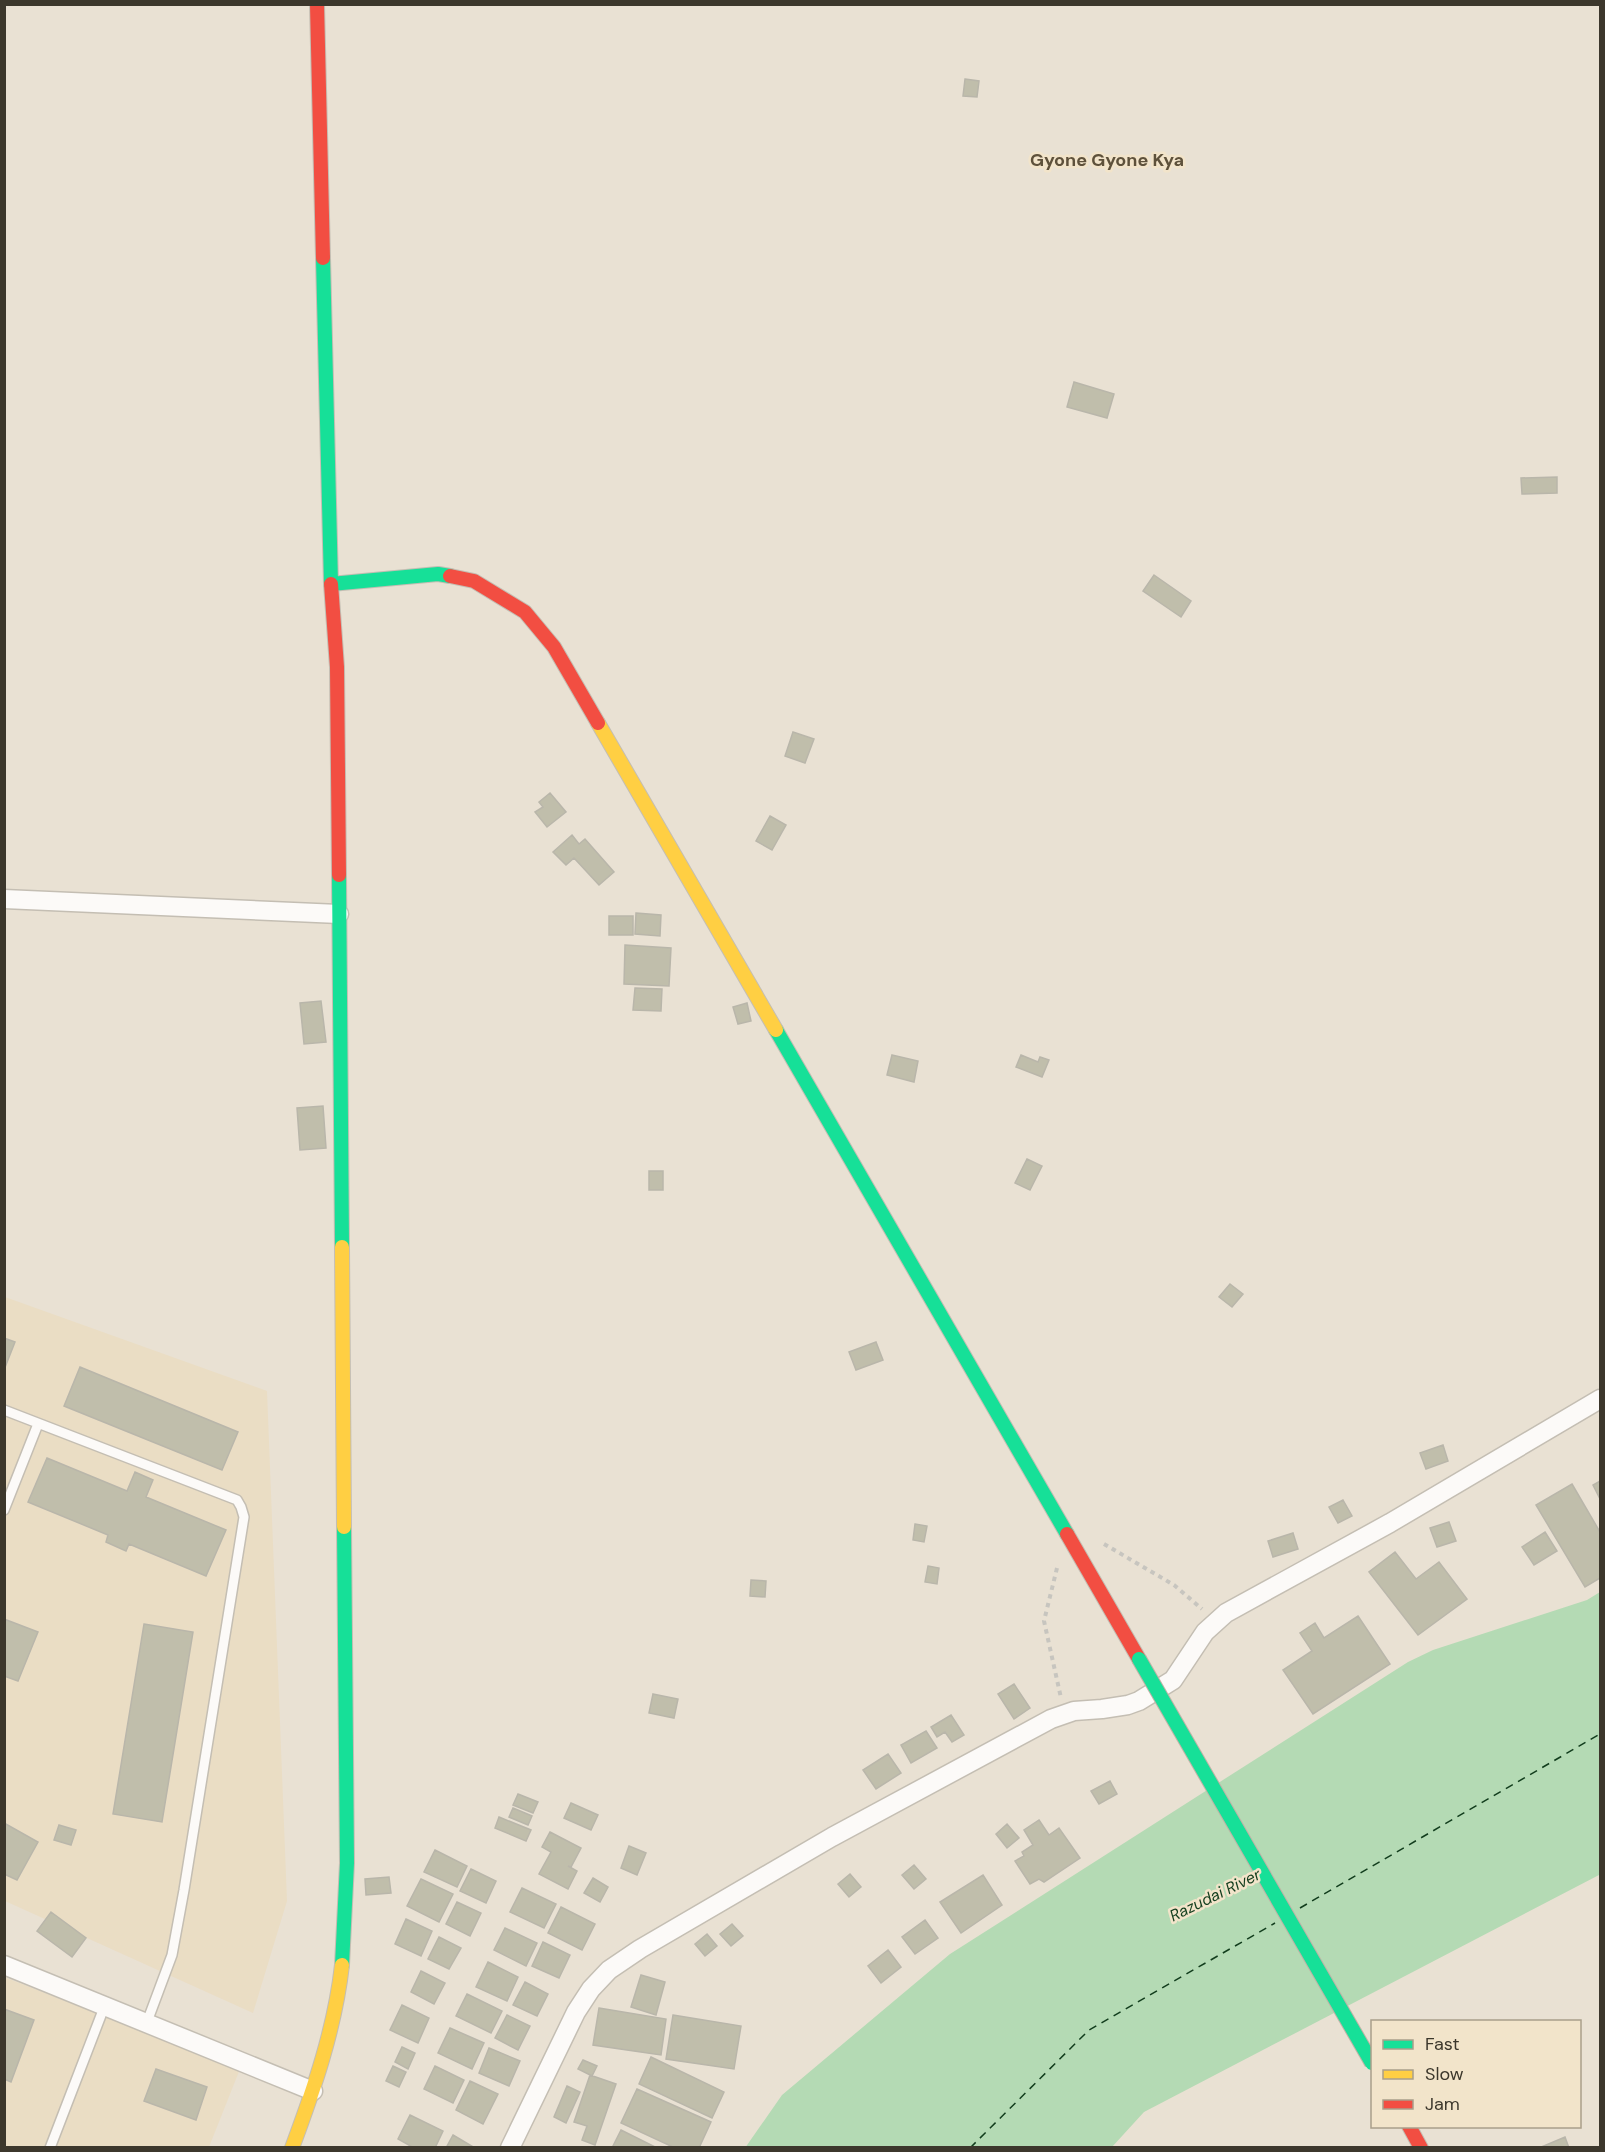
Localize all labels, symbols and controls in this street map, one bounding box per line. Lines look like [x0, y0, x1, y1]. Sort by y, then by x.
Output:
district label: Gyone Gyone Kya [1030, 148, 1184, 172]
water label: Razudai River [1166, 1863, 1265, 1926]
legend [1371, 2020, 1581, 2128]
text: Fast [1425, 2032, 1460, 2056]
text: Slow [1425, 2062, 1464, 2086]
text: Jam [1425, 2092, 1460, 2116]

